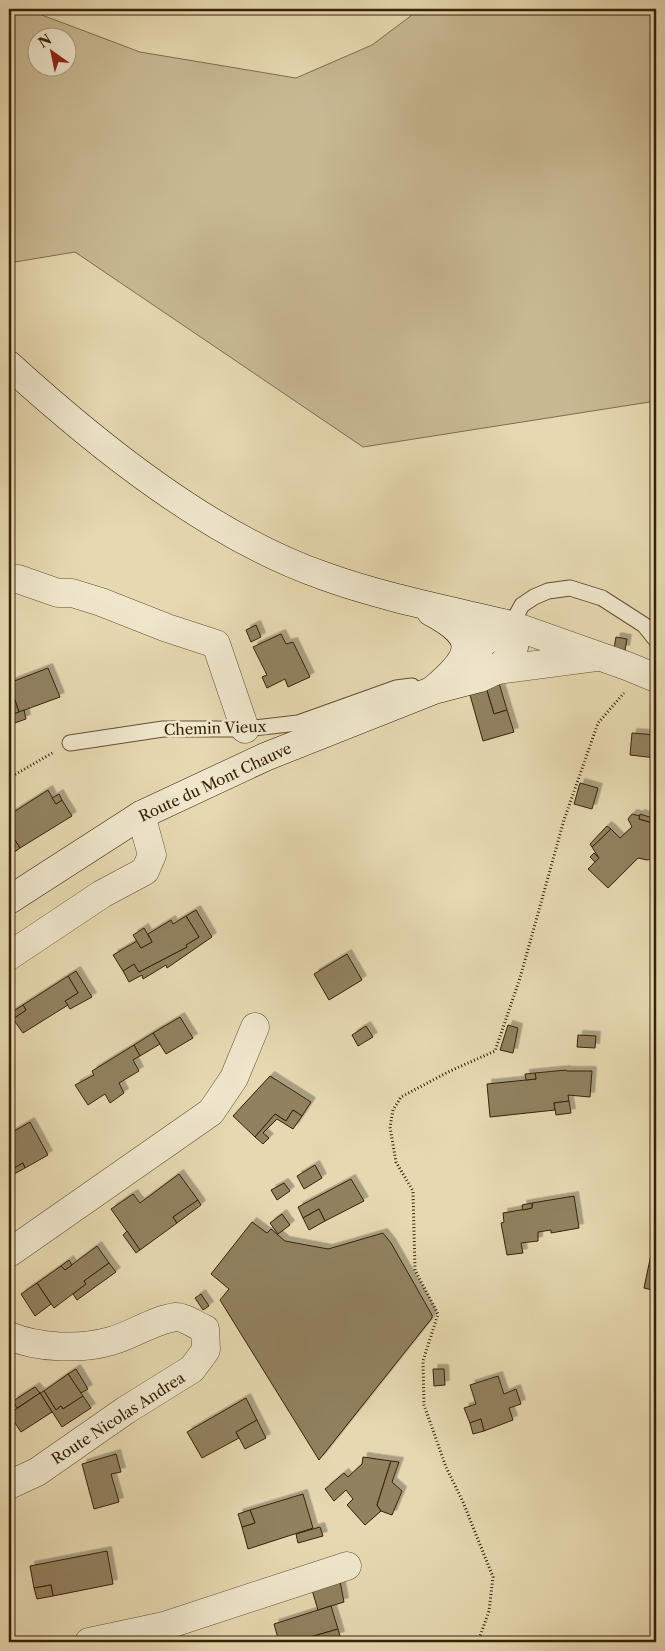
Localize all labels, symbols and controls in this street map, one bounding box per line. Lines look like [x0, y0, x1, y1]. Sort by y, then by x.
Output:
north arrow [28, 28, 78, 78]
text: N [35, 30, 55, 52]
street label: Chemin Vieux [163, 717, 267, 739]
street label: Route du Mont Chauve [136, 738, 294, 826]
street label: Route Nicolas Andrea [48, 1368, 188, 1468]

